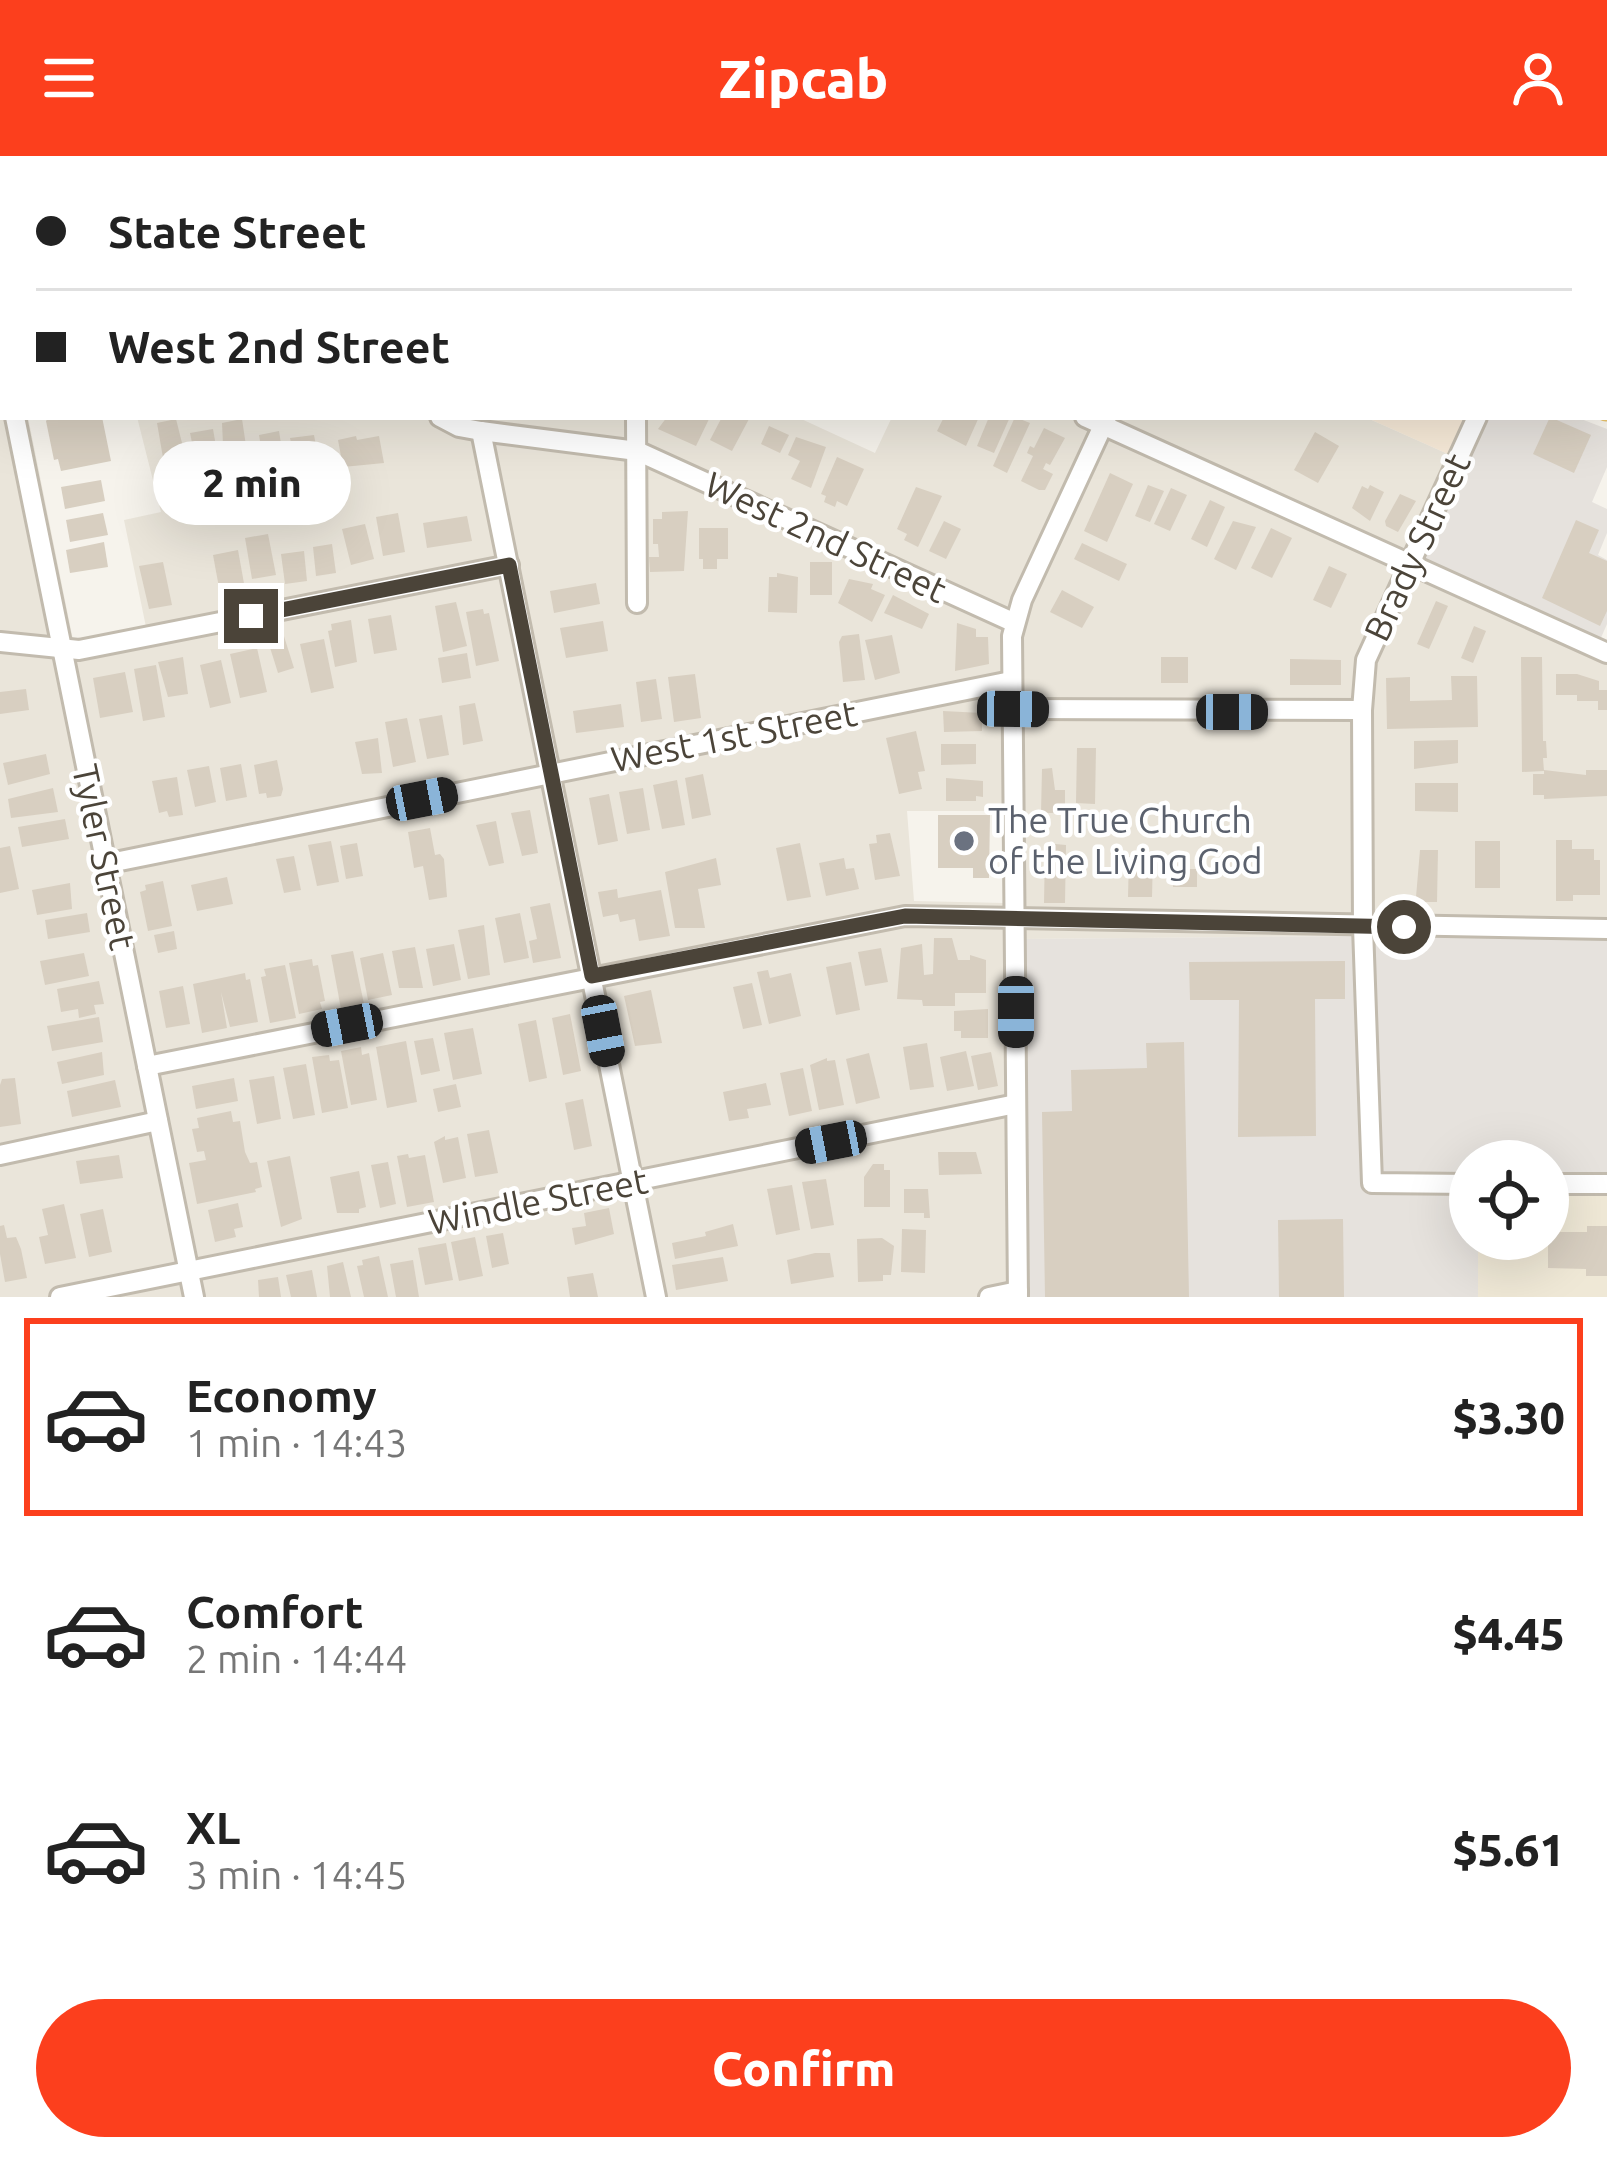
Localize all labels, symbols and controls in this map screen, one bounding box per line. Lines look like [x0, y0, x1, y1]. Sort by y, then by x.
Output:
icon: menu [36, 45, 102, 111]
icon: person [1505, 45, 1571, 111]
text: Zipcab [719, 48, 888, 108]
text: State Street [108, 206, 366, 257]
text: West 2nd Street [108, 321, 450, 372]
callout: 2 min [152, 442, 350, 526]
street label: Brady Street [1355, 447, 1478, 647]
text: 2 min [202, 461, 302, 504]
street label: West 2nd Street [699, 463, 953, 610]
route end [224, 589, 278, 643]
car [977, 690, 1049, 728]
street label: West 1st Street [608, 692, 860, 779]
car [1196, 694, 1268, 730]
street label: Tyler Street [65, 760, 144, 953]
car [383, 774, 461, 824]
place label: The True Church of the Living God [988, 799, 1263, 881]
marker: The True Church of the Living God [951, 828, 977, 854]
route start [1377, 900, 1431, 954]
car [998, 976, 1034, 1048]
car [578, 992, 628, 1070]
car [308, 1000, 386, 1050]
car [792, 1117, 870, 1167]
map controls [1449, 1140, 1569, 1260]
button: locate [1449, 1140, 1569, 1260]
street label: Windle Street [425, 1159, 651, 1242]
icon: car [42, 1363, 150, 1471]
text: Economy [186, 1370, 377, 1421]
text: $3.30 [1452, 1392, 1565, 1443]
text: 1 min · 14:43 [186, 1421, 407, 1464]
icon: car [42, 1579, 150, 1687]
text: Comfort [186, 1586, 363, 1637]
text: $4.45 [1452, 1608, 1565, 1659]
text: 2 min · 14:44 [186, 1637, 407, 1680]
icon: car [42, 1795, 150, 1903]
text: XL [186, 1802, 240, 1853]
text: $5.61 [1452, 1824, 1565, 1875]
text: 3 min · 14:45 [186, 1853, 407, 1896]
button: Confirm [36, 1999, 1571, 2137]

